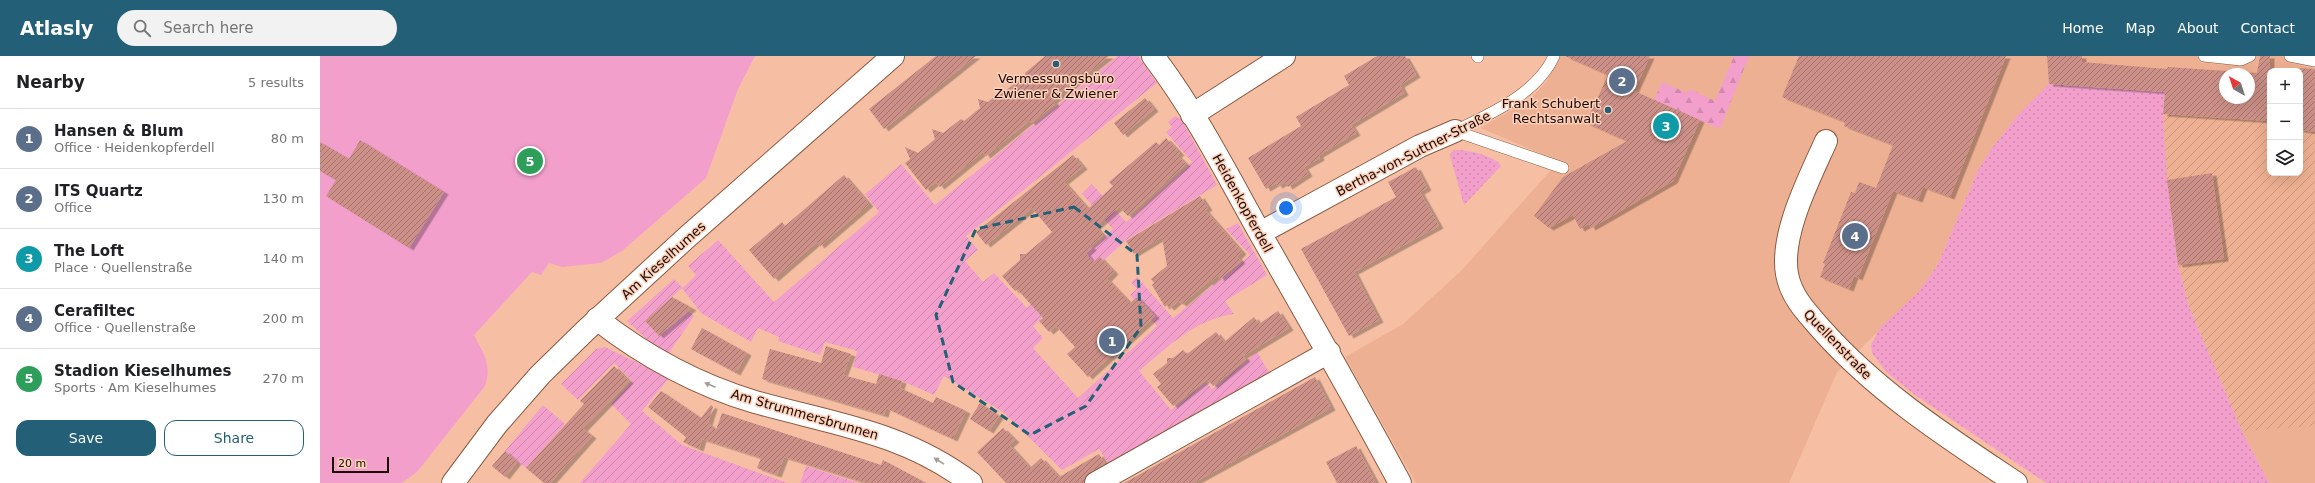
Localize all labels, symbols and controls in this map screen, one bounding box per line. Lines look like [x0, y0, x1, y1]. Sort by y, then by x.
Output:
search box [117, 10, 397, 46]
text: Atlasly [20, 17, 93, 39]
icon: search [131, 17, 153, 39]
text: Search here [163, 19, 253, 37]
text: Home [2062, 20, 2104, 36]
text: Map [2126, 20, 2155, 36]
text: About [2177, 20, 2219, 36]
text: Contact [2241, 20, 2295, 36]
marker: Vermessungsbüro Zwiener & Zwiener [1051, 59, 1061, 69]
pin: 2 [1609, 66, 1635, 96]
north arrow [2219, 68, 2255, 104]
map controls [2267, 68, 2303, 176]
button: + [2267, 68, 2303, 104]
place label: Vermessungsbüro Zwiener & Zwiener [994, 71, 1119, 101]
text: Nearby [16, 72, 85, 92]
text: 5 results [248, 75, 304, 90]
place label: Frank Schubert Rechtsanwalt [1502, 96, 1600, 126]
button: − [2267, 104, 2303, 140]
marker: Frank Schubert Rechtsanwalt [1603, 105, 1613, 115]
street label: Bertha-von-Suttner-Straße [1333, 108, 1493, 199]
pin: 3 [1653, 111, 1679, 141]
text: Hansen & Blum [54, 122, 184, 140]
text: 1 [24, 131, 34, 146]
text: 80 m [271, 131, 304, 146]
text: Office · Heidenkopferdell [54, 140, 215, 155]
button: layers [2267, 140, 2303, 176]
pin: 5 [517, 146, 543, 176]
street label: Heidenkopferdell [1209, 151, 1276, 255]
text: ITS Quartz [54, 182, 143, 200]
text: 2 [24, 191, 34, 206]
text: 130 m [262, 191, 304, 206]
your location [1276, 198, 1296, 218]
text: Office [54, 200, 92, 215]
street label: Am Kieselhumes [618, 218, 709, 302]
pin: 4 [1842, 221, 1868, 251]
text: The Loft [54, 242, 124, 260]
text: 3 [24, 251, 34, 266]
text: 140 m [262, 251, 304, 266]
text: Place · Quellenstraße [54, 260, 192, 275]
text: Cerafiltec [54, 302, 135, 320]
street label: Quellenstraße [1801, 306, 1875, 382]
text: 4 [24, 311, 34, 326]
text: 200 m [262, 311, 304, 326]
text: Office · Quellenstraße [54, 320, 196, 335]
pin: 1 [1099, 326, 1125, 356]
text: Stadion Kieselhumes [54, 362, 231, 380]
text: 5 [24, 371, 34, 386]
text: 270 m [262, 371, 304, 386]
text: Sports · Am Kieselhumes [54, 380, 216, 395]
one-way arrow [705, 382, 716, 388]
street label: Am Strummersbrunnen [729, 386, 880, 443]
button: Save [16, 420, 156, 456]
button: Share [164, 420, 304, 456]
scale bar [332, 455, 389, 474]
text: 20 m [338, 457, 366, 470]
one-way arrow [933, 458, 945, 465]

